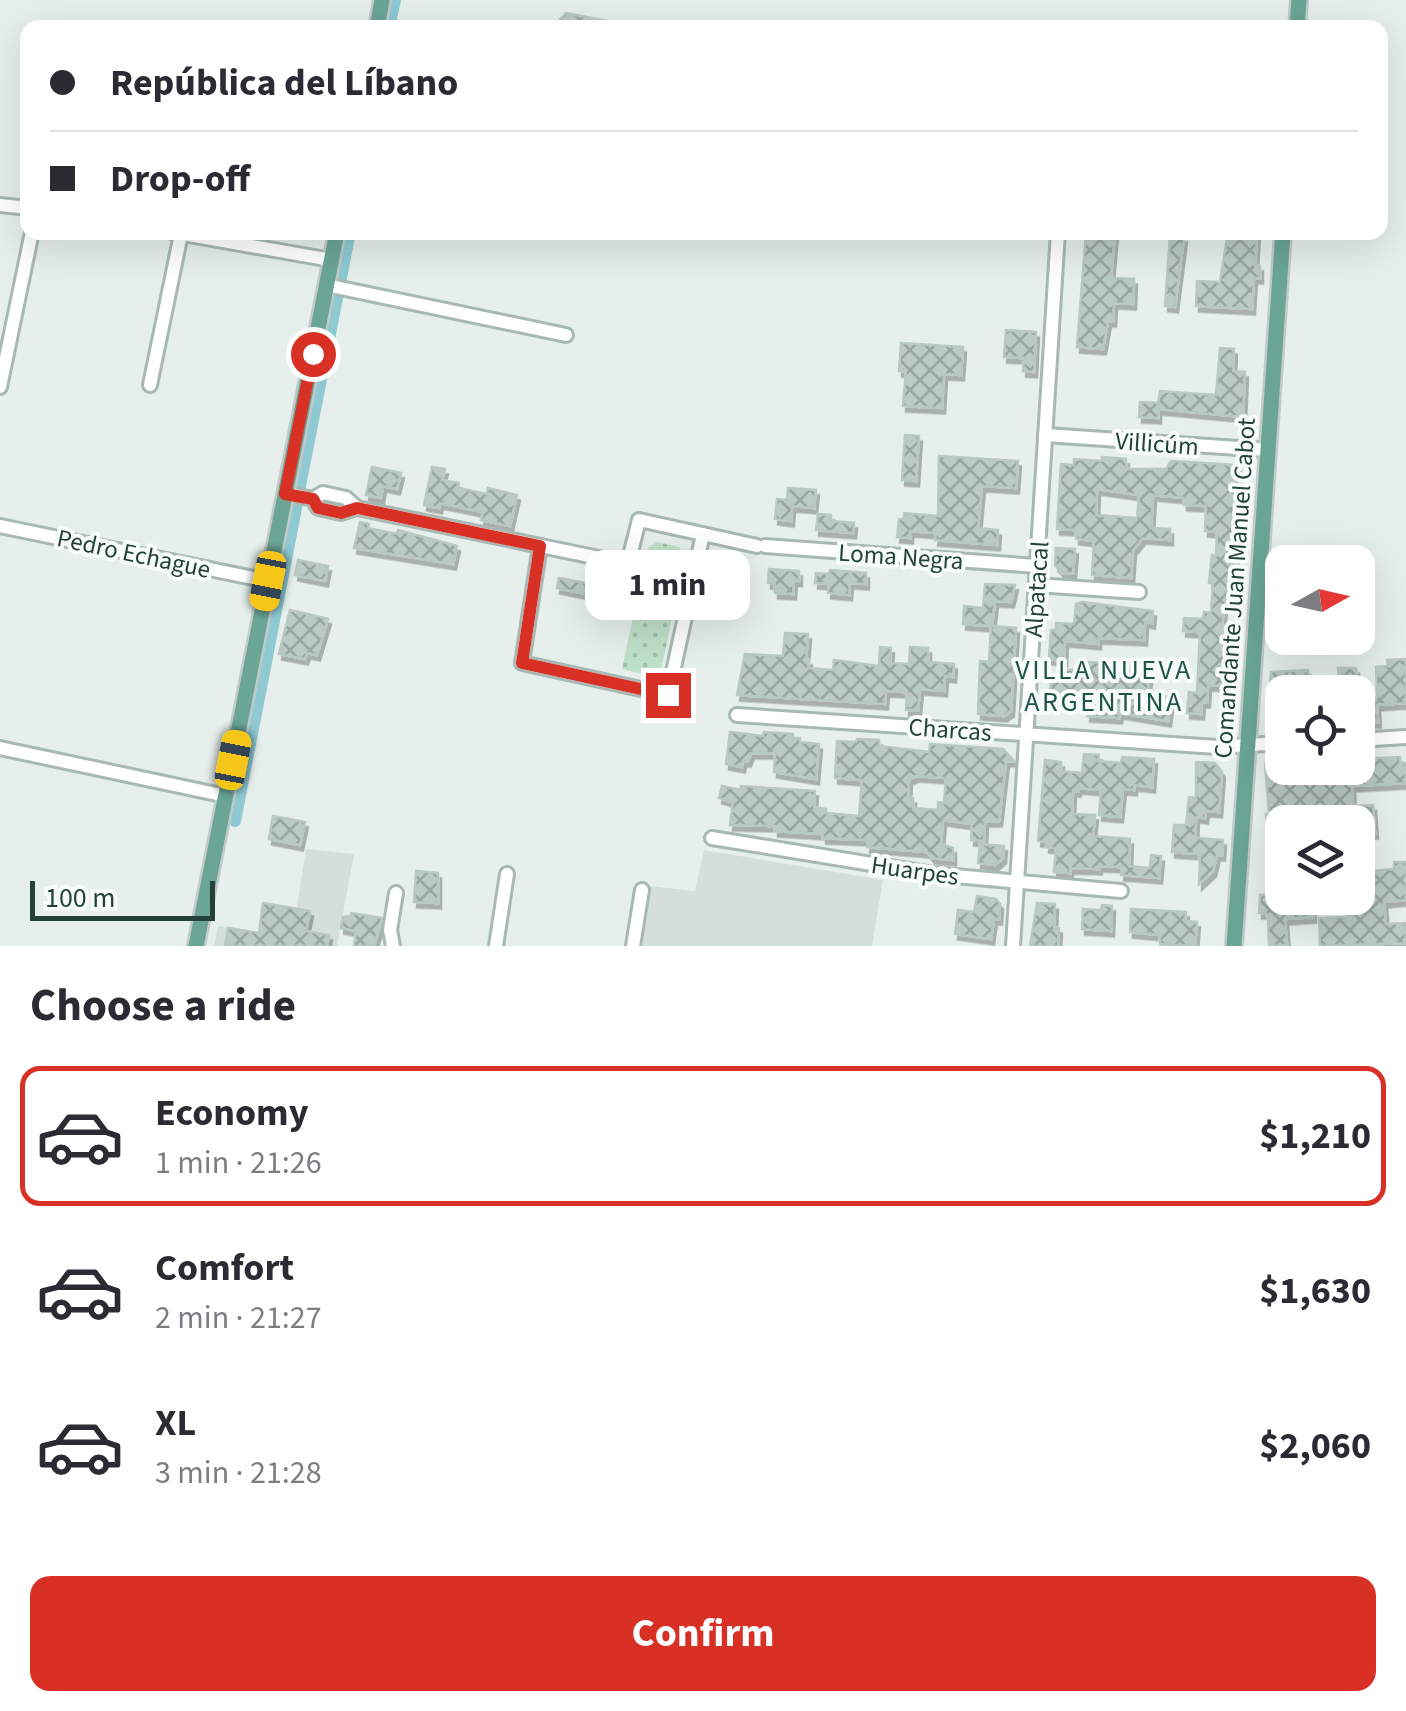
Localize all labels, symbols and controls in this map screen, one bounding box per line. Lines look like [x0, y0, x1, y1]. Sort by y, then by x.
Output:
text: República del Líbano [110, 56, 458, 110]
text: Drop-off [110, 152, 250, 206]
route start [291, 332, 336, 377]
street label: Comandante Juan Manuel Cabot [1205, 416, 1265, 760]
street label: Villicúm [1114, 423, 1200, 465]
street label: Pedro Echague [54, 520, 214, 588]
street label: Loma Negra [837, 535, 965, 579]
street label: Alpatacal [1016, 540, 1058, 638]
north arrow [1265, 545, 1375, 655]
map controls [1265, 545, 1375, 915]
car [248, 549, 288, 613]
callout: 1 min [586, 550, 750, 620]
text: 1 min [629, 562, 706, 608]
district label: VILLA NUEVA ARGENTINA [1015, 650, 1193, 722]
route end [646, 673, 691, 718]
button: locate [1265, 675, 1375, 785]
street label: Charcas [907, 709, 993, 751]
car [213, 728, 253, 792]
button: layers [1265, 805, 1375, 915]
street label: Huarpes [869, 847, 961, 895]
scale bar [30, 876, 215, 920]
text: 100 m [45, 878, 116, 918]
text: Choose a ride [30, 974, 296, 1038]
text: Economy [155, 1086, 308, 1140]
icon: car [35, 1091, 125, 1181]
text: $1,210 [1259, 1109, 1371, 1163]
text: 1 min · 21:26 [155, 1140, 322, 1186]
text: Comfort [155, 1241, 294, 1295]
icon: car [35, 1246, 125, 1336]
text: $1,630 [1259, 1264, 1371, 1318]
text: 2 min · 21:27 [155, 1295, 322, 1341]
text: XL [155, 1396, 196, 1450]
icon: car [35, 1401, 125, 1491]
text: $2,060 [1259, 1419, 1371, 1473]
text: 3 min · 21:28 [155, 1450, 322, 1496]
button: Confirm [30, 1576, 1376, 1691]

